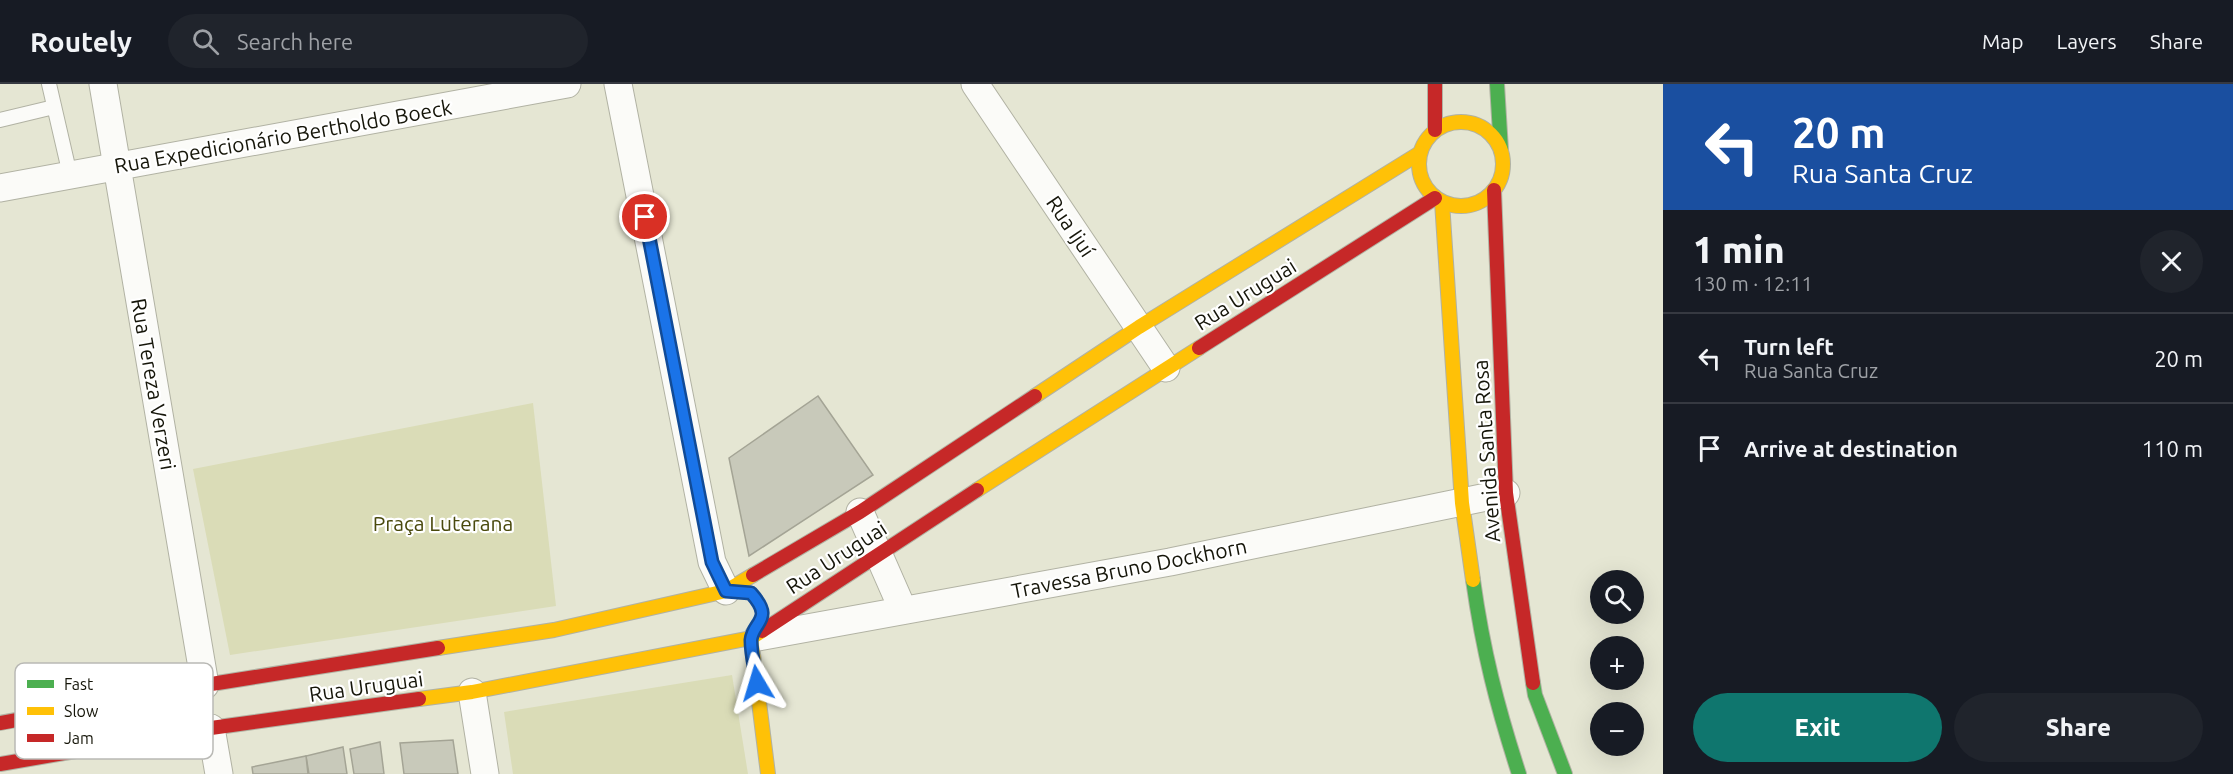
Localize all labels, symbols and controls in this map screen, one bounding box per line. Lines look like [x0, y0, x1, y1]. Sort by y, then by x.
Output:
search box [168, 14, 588, 68]
icon: search [189, 25, 222, 58]
text: Routely [30, 26, 132, 57]
text: Search here [237, 29, 353, 54]
text: Map [1982, 29, 2023, 53]
text: Layers [2056, 29, 2117, 53]
text: Share [2150, 29, 2203, 53]
street label: Rua Expedicionário Bertholdo Boeck [112, 94, 454, 178]
icon: left [1693, 108, 1771, 186]
text: 20 m [1792, 109, 1886, 156]
text: Rua Santa Cruz [1792, 158, 1973, 188]
pin [619, 191, 670, 242]
street label: Rua Ijuí [1042, 191, 1101, 262]
icon: arrive [628, 200, 661, 233]
text: 1 min [1693, 229, 1785, 270]
button: close [2140, 230, 2203, 293]
street label: Rua Uruguai [1190, 253, 1300, 335]
text: 130 m · 12:11 [1693, 272, 1813, 295]
street label: Rua Tereza Verzeri [127, 296, 181, 472]
text: Turn left [1744, 334, 1834, 359]
icon: left [1693, 342, 1726, 375]
text: 20 m [2154, 346, 2203, 371]
street label: Avenida Santa Rosa [1468, 359, 1504, 543]
text: Rua Santa Cruz [1744, 359, 1878, 382]
icon: arrive [1693, 432, 1726, 465]
text: Arrive at destination [1744, 436, 1958, 461]
text: 110 m [2142, 436, 2203, 461]
park label: Praça Luterana [373, 511, 513, 535]
street label: Rua Uruguai [781, 516, 891, 598]
street label: Travessa Bruno Dockhorn [1009, 533, 1249, 603]
map controls [1590, 570, 1644, 756]
button: search [1590, 570, 1644, 624]
button: + [1590, 636, 1644, 690]
position arrow [725, 651, 789, 715]
legend [15, 663, 213, 759]
street label: Rua Uruguai [307, 666, 425, 706]
text: Fast [64, 675, 94, 693]
button: Exit [1693, 693, 1942, 762]
button: Share [1954, 693, 2203, 762]
text: Slow [64, 702, 99, 720]
button: − [1590, 702, 1644, 756]
text: Jam [64, 729, 94, 747]

